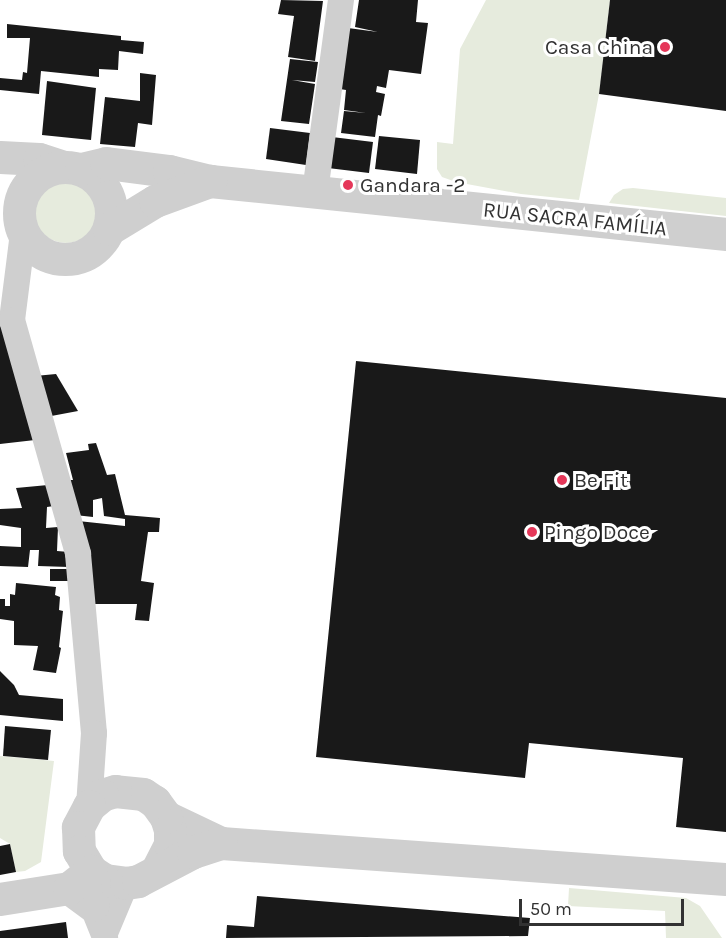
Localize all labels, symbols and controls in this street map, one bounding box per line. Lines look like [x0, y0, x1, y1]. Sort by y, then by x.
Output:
place label: Casa China [545, 34, 653, 60]
marker: Casa China [658, 40, 672, 54]
place label: Gandara -2 [360, 172, 465, 198]
marker: Gandara -2 [341, 178, 355, 192]
street label: RUA SACRA FAMÍLIA [482, 197, 668, 241]
place label: Be Fit [574, 467, 628, 493]
marker: Be Fit [555, 473, 569, 487]
place label: Pingo Doce [544, 519, 650, 545]
marker: Pingo Doce [525, 525, 539, 539]
scale bar [522, 887, 687, 925]
text: 50 m [530, 898, 572, 920]

